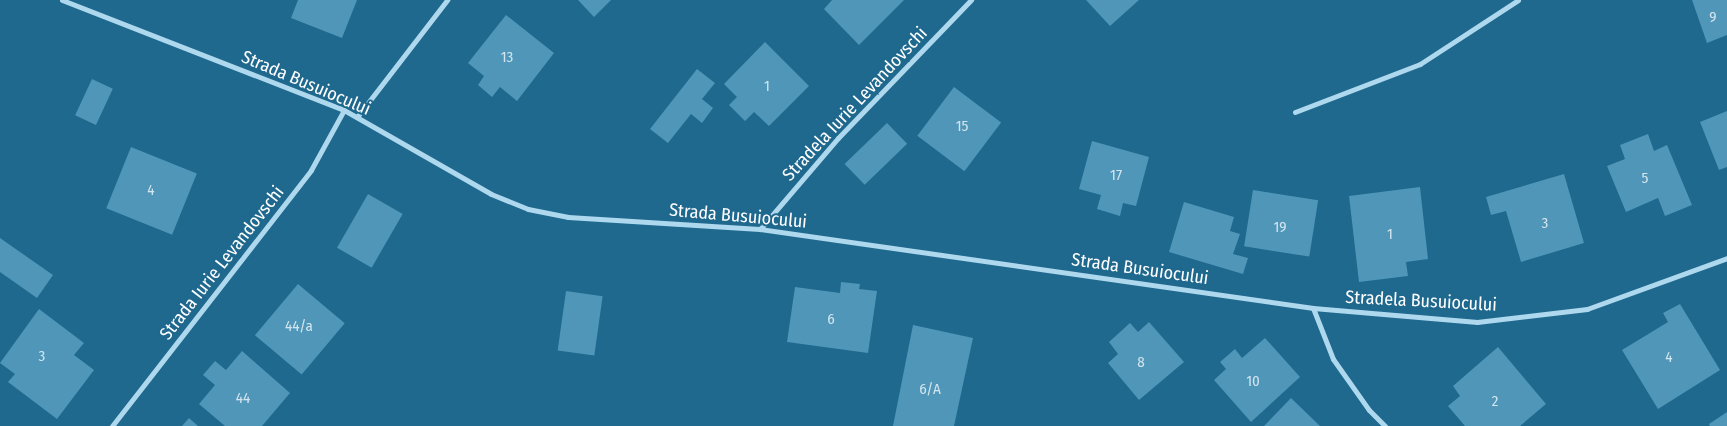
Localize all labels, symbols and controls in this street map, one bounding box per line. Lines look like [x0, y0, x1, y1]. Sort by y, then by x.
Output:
house number: 9 [1709, 9, 1717, 27]
street label: Stradela Iurie Levandovschi [778, 23, 932, 185]
street label: Strada Busuiocului [238, 46, 374, 120]
house number: 13 [501, 49, 513, 67]
house number: 1 [764, 78, 770, 96]
house number: 15 [956, 118, 968, 136]
house number: 17 [1110, 167, 1122, 185]
house number: 5 [1642, 170, 1648, 188]
house number: 4 [147, 182, 155, 200]
street label: Strada Iurie Levandovschi [155, 182, 289, 344]
street label: Strada Busuiocului [668, 199, 808, 233]
house number: 3 [1542, 215, 1548, 233]
house number: 19 [1273, 219, 1287, 237]
house number: 1 [1387, 226, 1393, 244]
street label: Strada Busuiocului [1070, 249, 1210, 289]
street label: Stradela Busuiocului [1345, 286, 1497, 316]
house number: 6 [827, 311, 835, 329]
house number: 44/a [285, 318, 313, 336]
house number: 3 [39, 348, 45, 366]
house number: 4 [1665, 349, 1673, 367]
house number: 8 [1137, 354, 1145, 372]
house number: 10 [1246, 373, 1260, 391]
house number: 6/A [919, 381, 941, 399]
house number: 44 [236, 390, 250, 408]
house number: 2 [1492, 393, 1498, 411]

